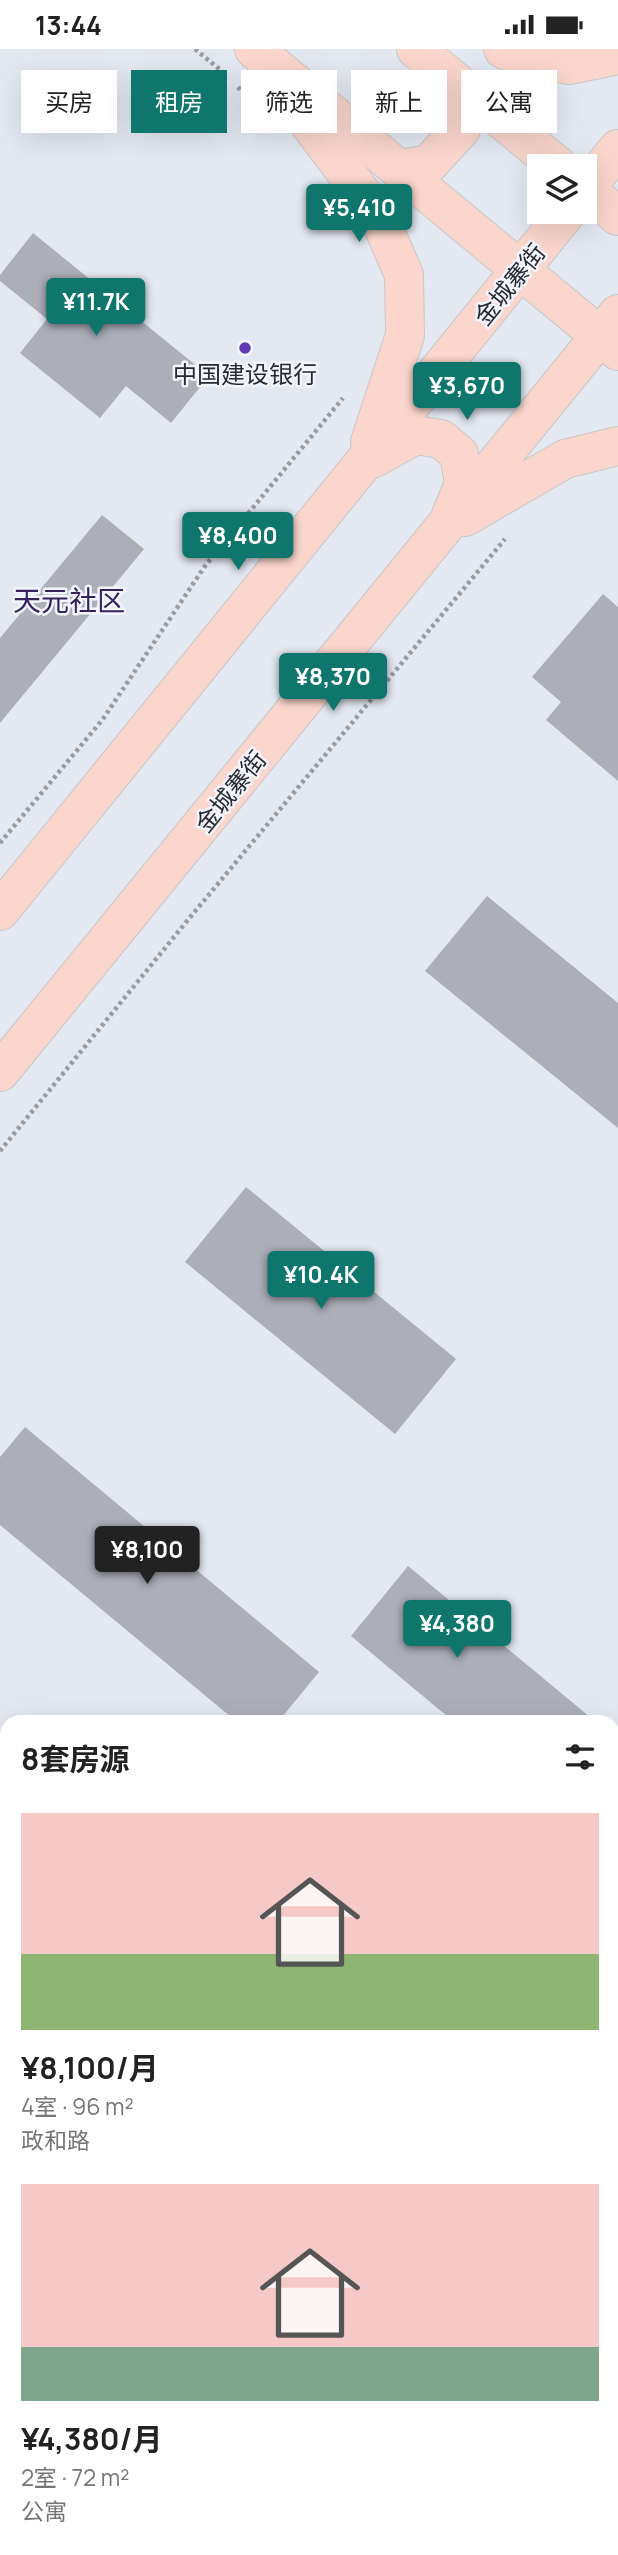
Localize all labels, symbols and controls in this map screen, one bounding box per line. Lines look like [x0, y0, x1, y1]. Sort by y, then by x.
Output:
text: 13:44 [35, 7, 102, 43]
chip: 买房 [21, 70, 117, 133]
chip: 租房 [131, 70, 227, 133]
chip: 筛选 [241, 70, 337, 133]
chip: 新上 [351, 70, 447, 133]
chip: 公寓 [461, 70, 557, 133]
map controls [527, 154, 597, 224]
button: layers [527, 154, 597, 224]
pin: ¥5,410 [302, 185, 416, 244]
text: ¥5,410 [322, 191, 396, 223]
street label: 金城寨街 [466, 236, 552, 332]
pin: ¥11.7K [39, 279, 153, 338]
text: ¥11.7K [62, 285, 130, 317]
marker: 中国建设银行 [237, 340, 253, 356]
place label: 中国建设银行 [173, 357, 317, 390]
pin: ¥3,670 [410, 363, 524, 422]
text: ¥3,670 [429, 369, 505, 401]
pin: ¥8,400 [181, 512, 295, 572]
text: ¥8,400 [198, 519, 278, 551]
district label: 天元社区 [13, 581, 125, 619]
pin: ¥8,370 [276, 653, 390, 713]
text: ¥8,370 [295, 660, 371, 692]
street label: 金城寨街 [187, 743, 273, 839]
pin: ¥10.4K [264, 1251, 378, 1311]
text: ¥10.4K [283, 1258, 359, 1290]
pin: ¥8,100 [90, 1527, 204, 1586]
text: ¥8,100 [111, 1533, 183, 1565]
pin: ¥4,380 [400, 1601, 514, 1660]
text: ¥4,380 [419, 1607, 495, 1639]
text: 8套房源 [21, 1738, 129, 1779]
icon: filters [561, 1738, 599, 1776]
icon: home [247, 1859, 373, 1985]
text: ¥8,100/月 [21, 2047, 159, 2088]
text: 4室 · 96 m² [21, 2090, 134, 2122]
text: 政和路 [21, 2124, 90, 2156]
icon: home [247, 2230, 373, 2356]
text: ¥4,380/月 [21, 2418, 163, 2459]
text: 2室 · 72 m² [21, 2461, 129, 2493]
text: 公寓 [21, 2495, 67, 2527]

